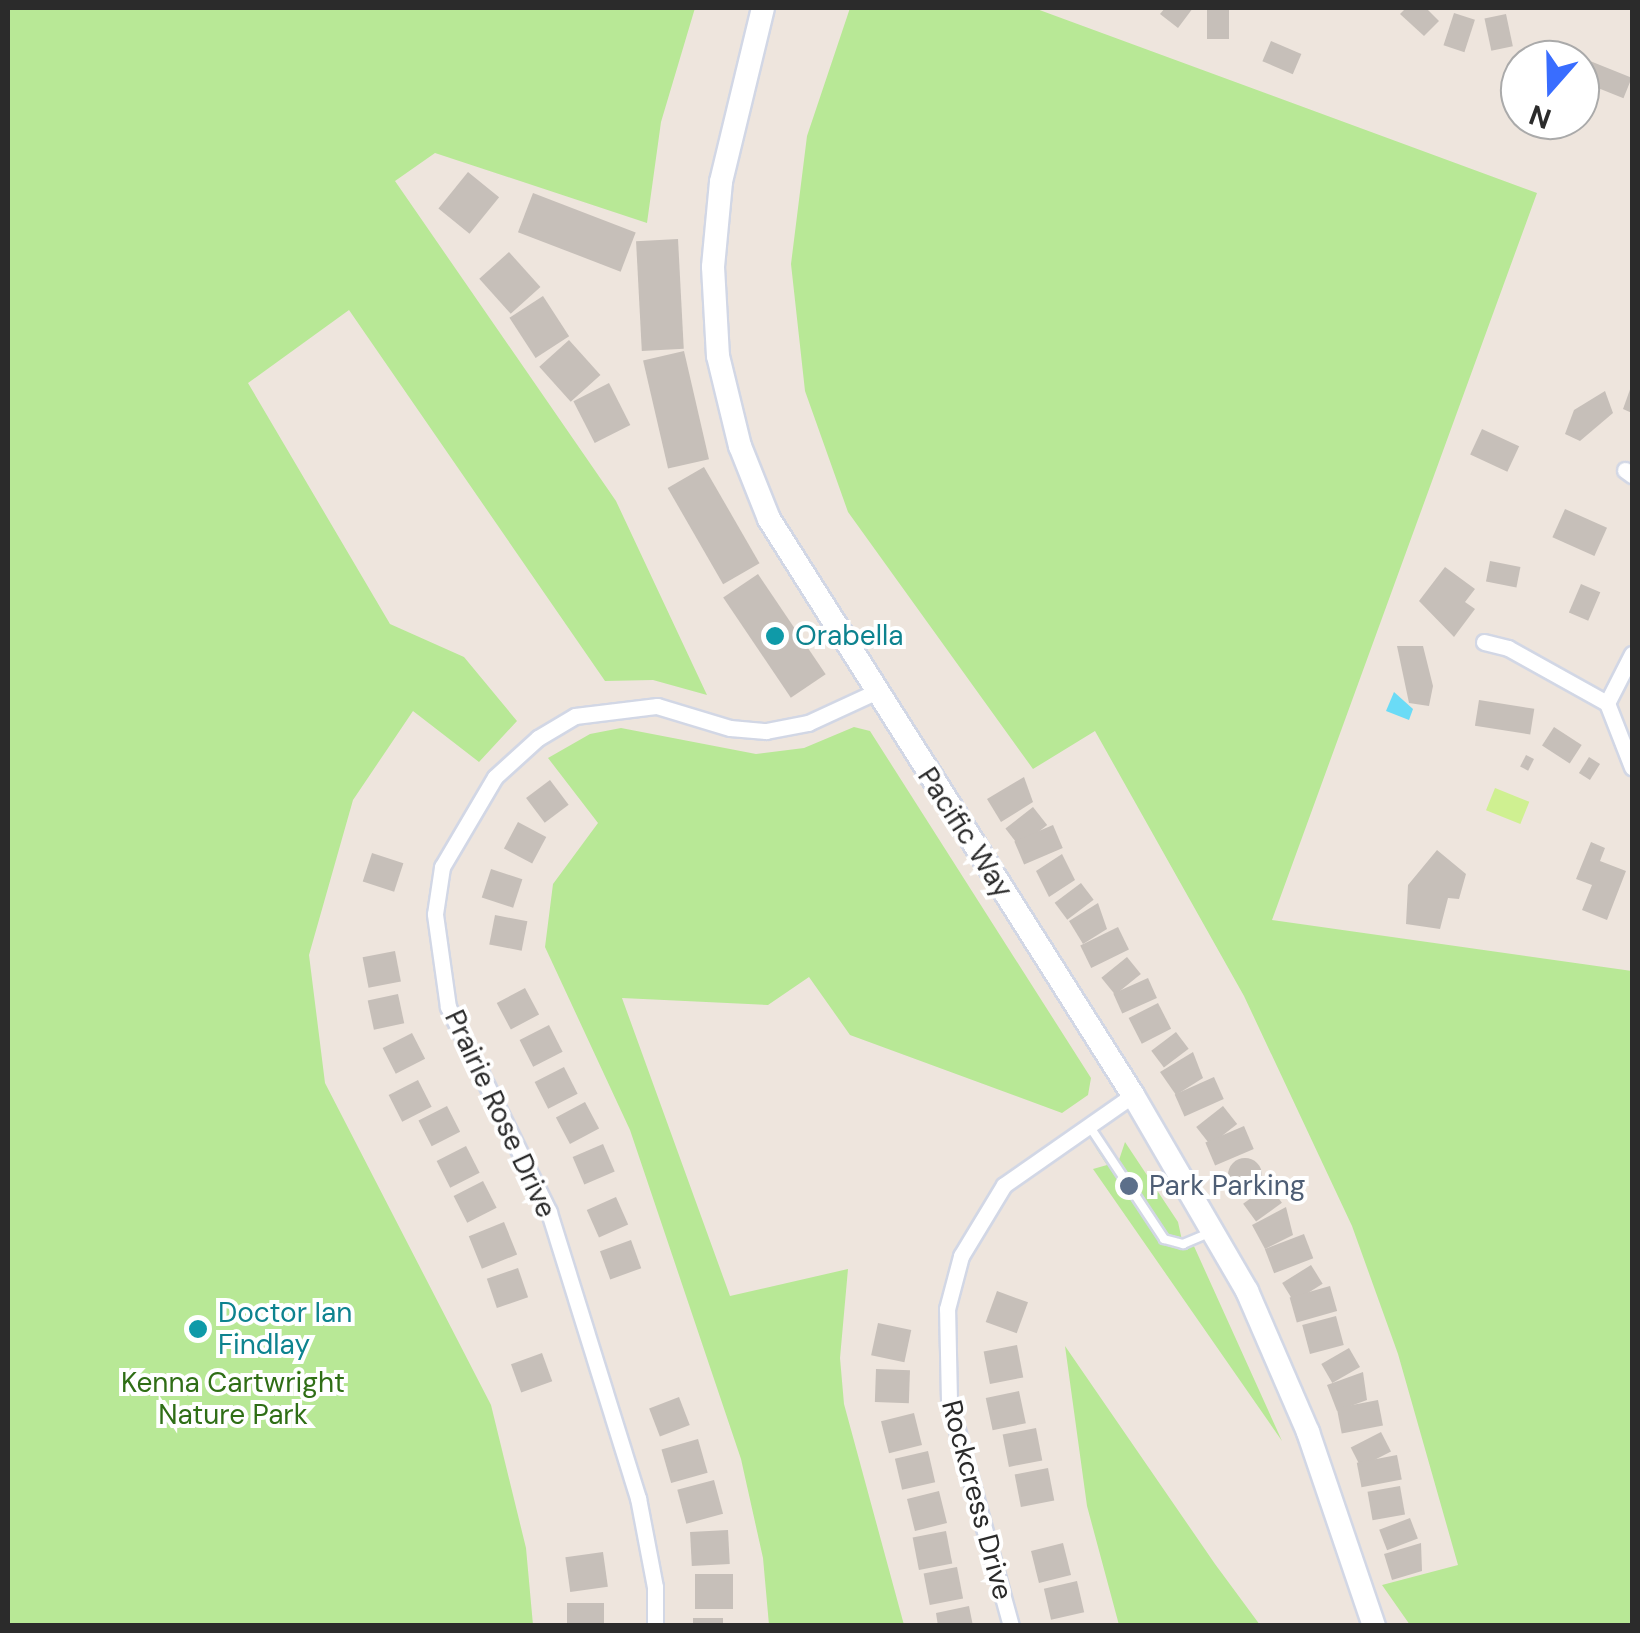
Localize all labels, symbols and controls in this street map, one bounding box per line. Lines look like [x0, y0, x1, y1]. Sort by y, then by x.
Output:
north arrow [1500, 40, 1600, 140]
text: N [1524, 96, 1556, 138]
place label: Orabella [795, 619, 903, 653]
marker: Orabella [764, 625, 786, 647]
street label: Pacific Way [910, 761, 1020, 905]
street label: Prairie Rose Drive [437, 1005, 563, 1223]
place label: Park Parking [1149, 1169, 1305, 1203]
marker: Park Parking [1118, 1175, 1140, 1197]
place label: Doctor Ian Findlay [218, 1296, 352, 1362]
marker: Doctor Ian Findlay [187, 1318, 209, 1340]
park label: Kenna Cartwright Nature Park [121, 1366, 345, 1432]
street label: Rockcress Drive [934, 1397, 1020, 1603]

